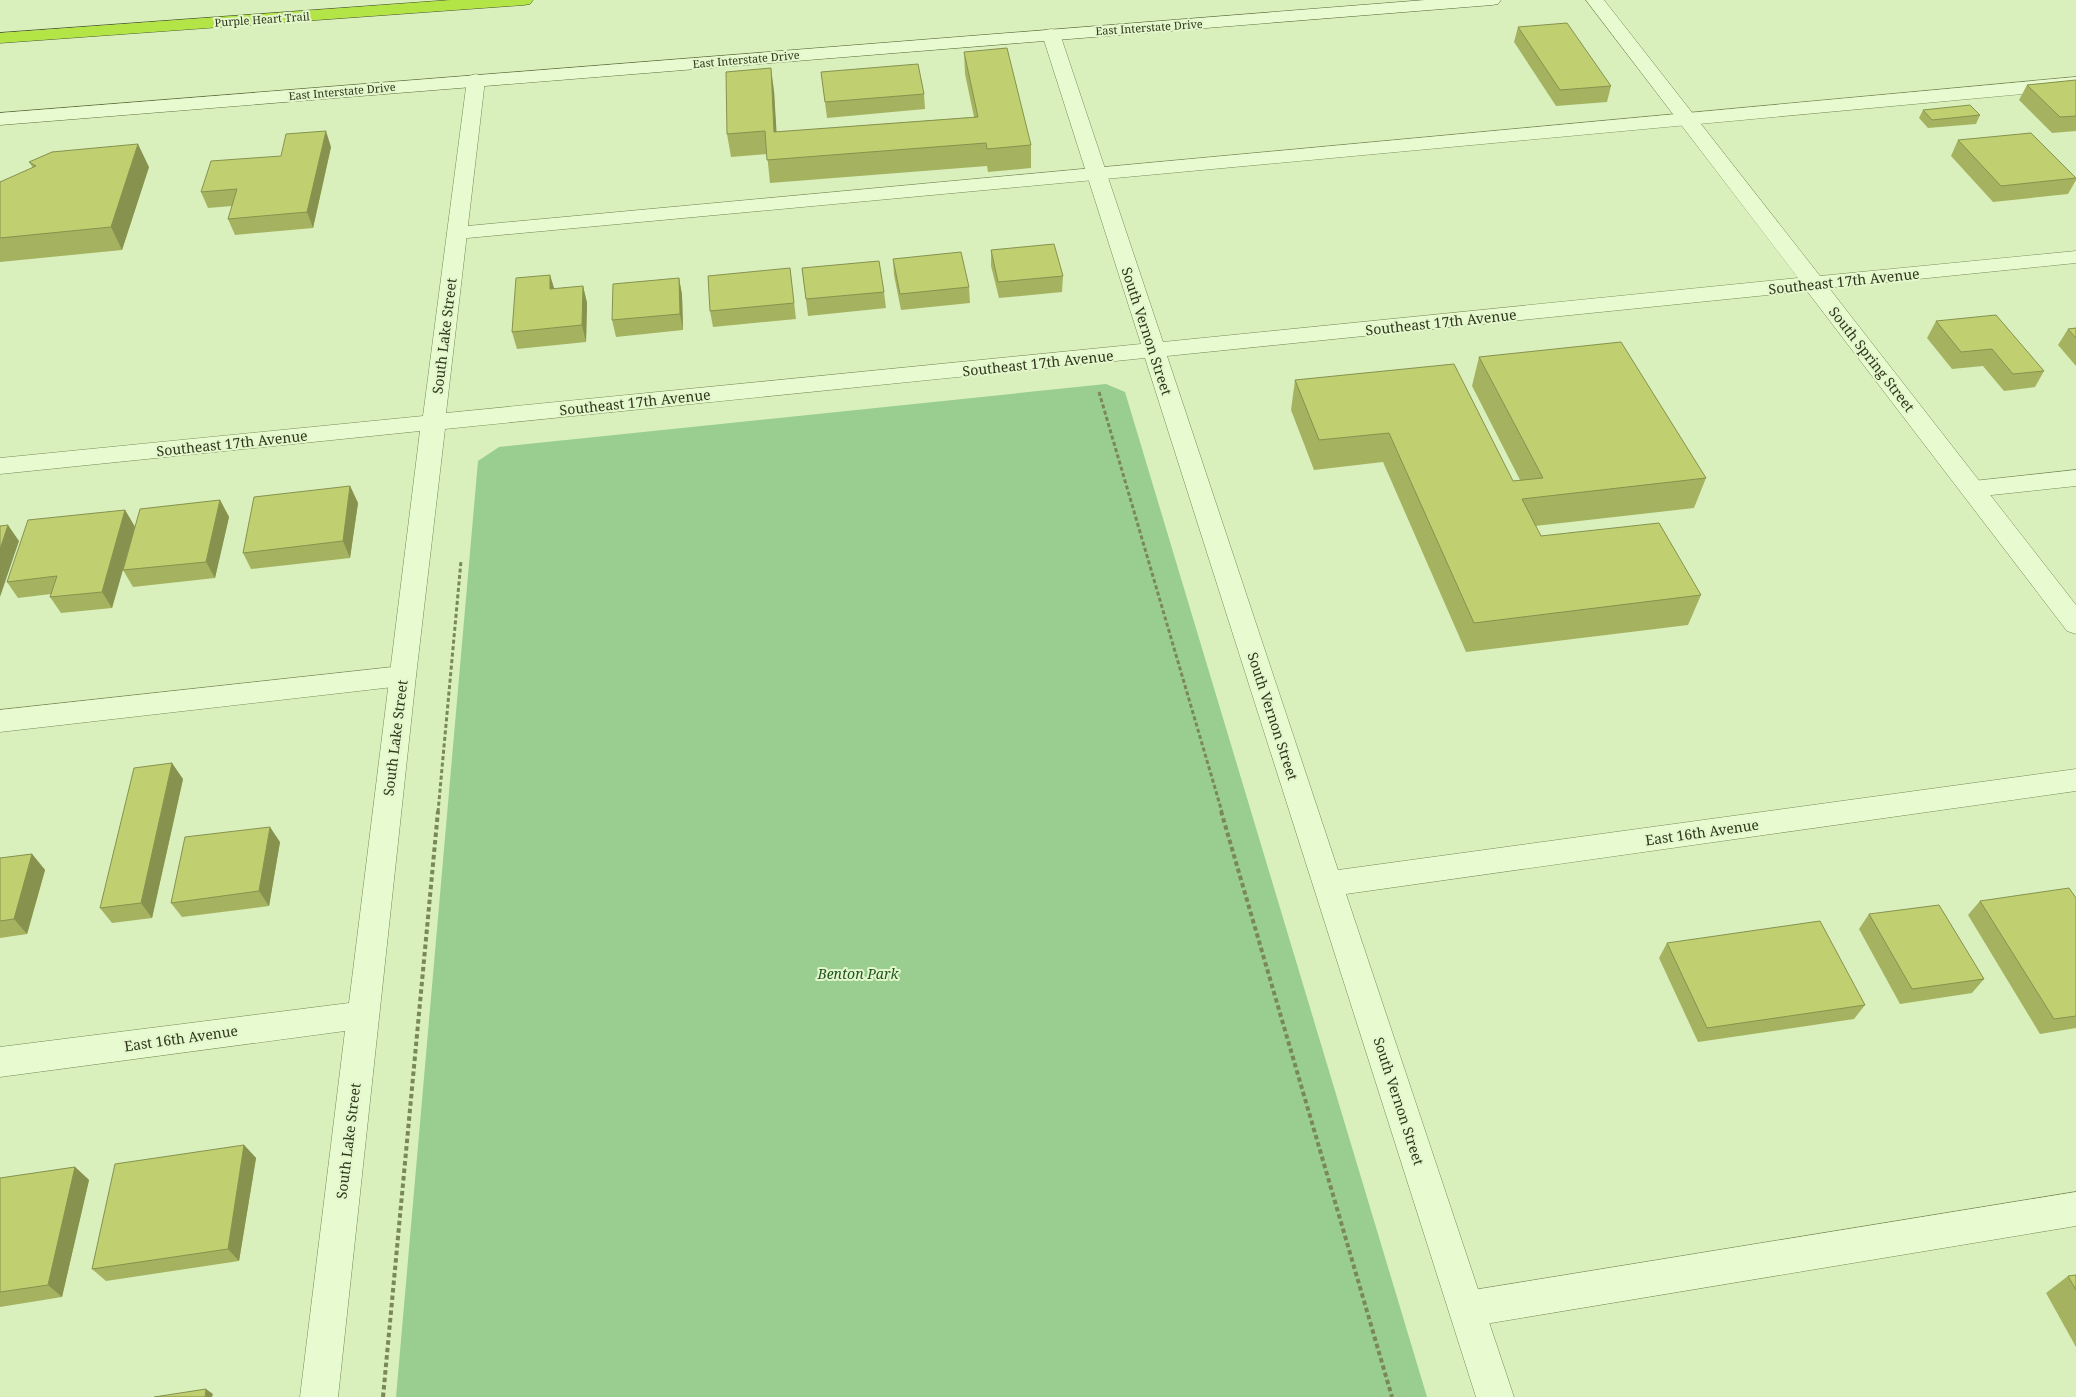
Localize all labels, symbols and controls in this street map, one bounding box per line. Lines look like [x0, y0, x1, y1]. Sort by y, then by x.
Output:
street label: Purple Heart Trail [214, 8, 311, 30]
street label: East Interstate Drive [1095, 16, 1203, 38]
street label: East Interstate Drive [692, 47, 800, 71]
street label: East Interstate Drive [288, 79, 396, 103]
street label: Southeast 17th Avenue [1768, 264, 1920, 298]
street label: South Vernon Street [1117, 265, 1177, 398]
street label: South Lake Street [427, 277, 461, 395]
street label: South Spring Street [1825, 302, 1919, 416]
street label: Southeast 17th Avenue [1365, 305, 1517, 339]
street label: Southeast 17th Avenue [962, 346, 1114, 380]
street label: Southeast 17th Avenue [559, 385, 711, 419]
street label: Southeast 17th Avenue [156, 426, 308, 460]
street label: South Vernon Street [1243, 650, 1303, 783]
street label: South Lake Street [378, 679, 412, 797]
street label: East 16th Avenue [1644, 815, 1760, 849]
park label: Benton Park [817, 964, 900, 983]
street label: East 16th Avenue [123, 1021, 239, 1055]
street label: South Vernon Street [1369, 1035, 1429, 1168]
street label: South Lake Street [331, 1082, 365, 1200]

